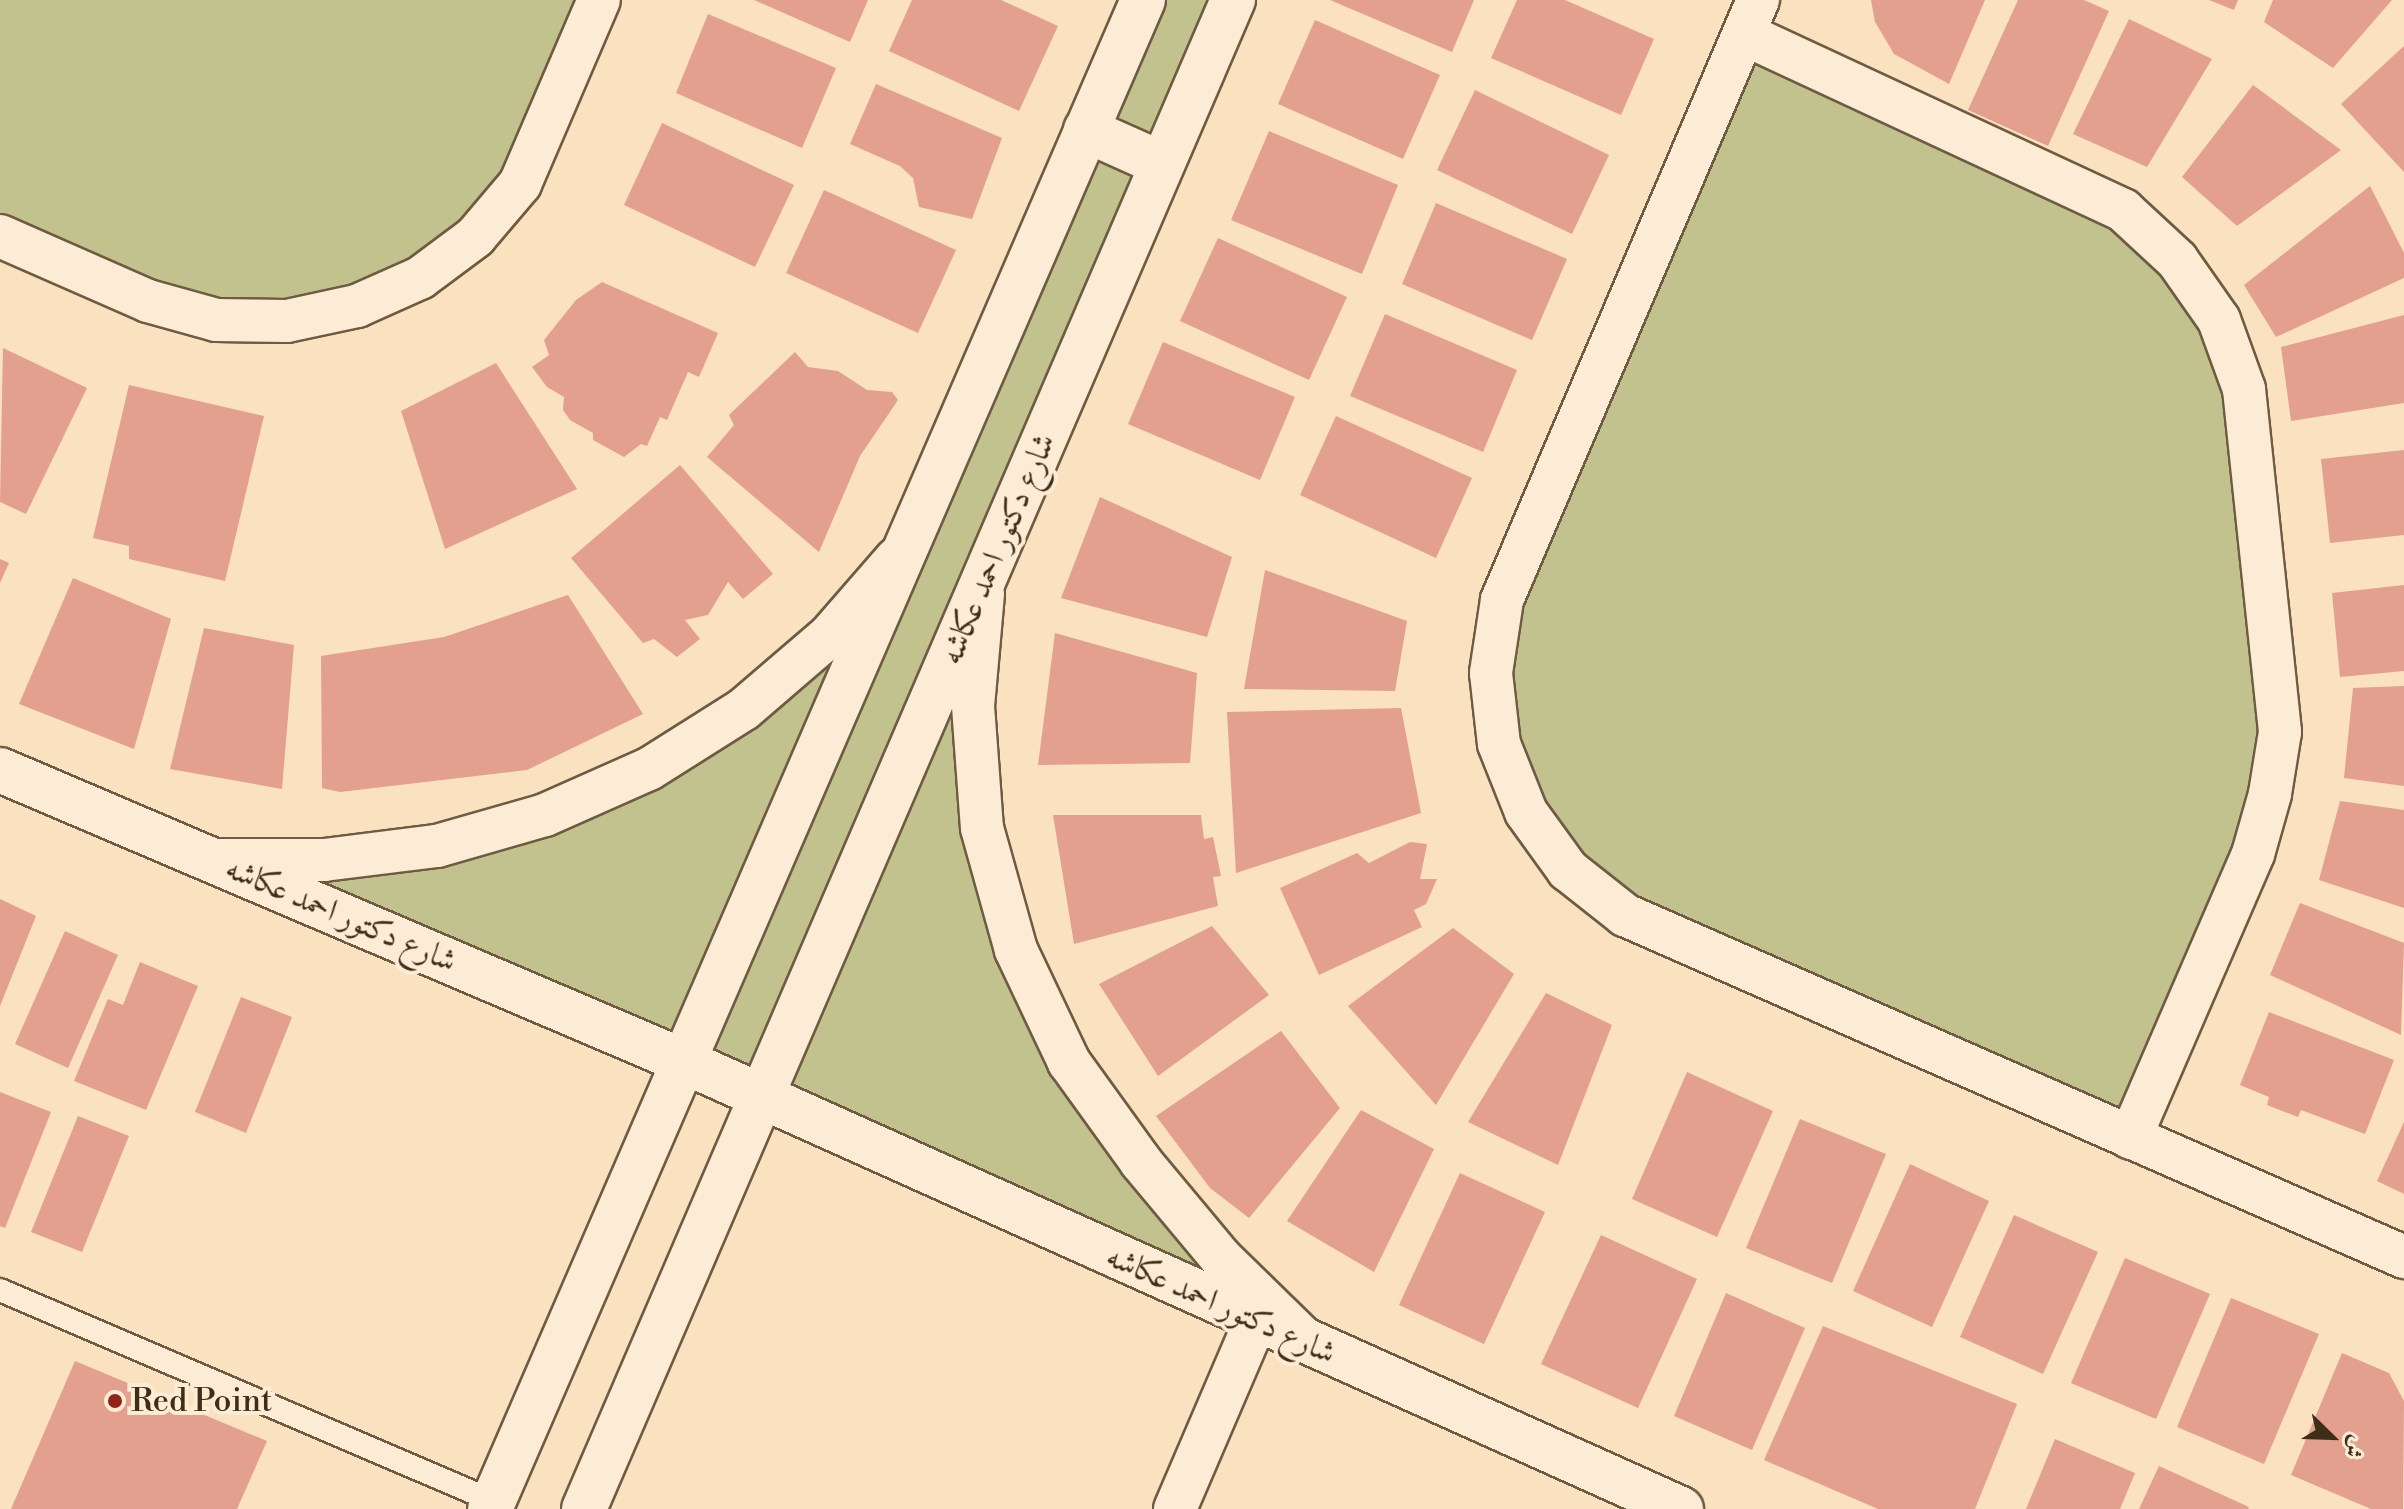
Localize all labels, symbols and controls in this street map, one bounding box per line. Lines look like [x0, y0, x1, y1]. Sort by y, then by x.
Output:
street label: شارع دكتور احمد عكاشه [932, 428, 1064, 670]
street label: شارع دكتور احمد عكاشه [220, 849, 462, 981]
street label: شارع دكتور احمد عكاشه [1100, 1237, 1342, 1373]
place label: Red Point [131, 1382, 272, 1420]
marker: Red Point [106, 1392, 124, 1410]
north arrow [2292, 1397, 2372, 1477]
text: ش [2338, 1431, 2371, 1462]

